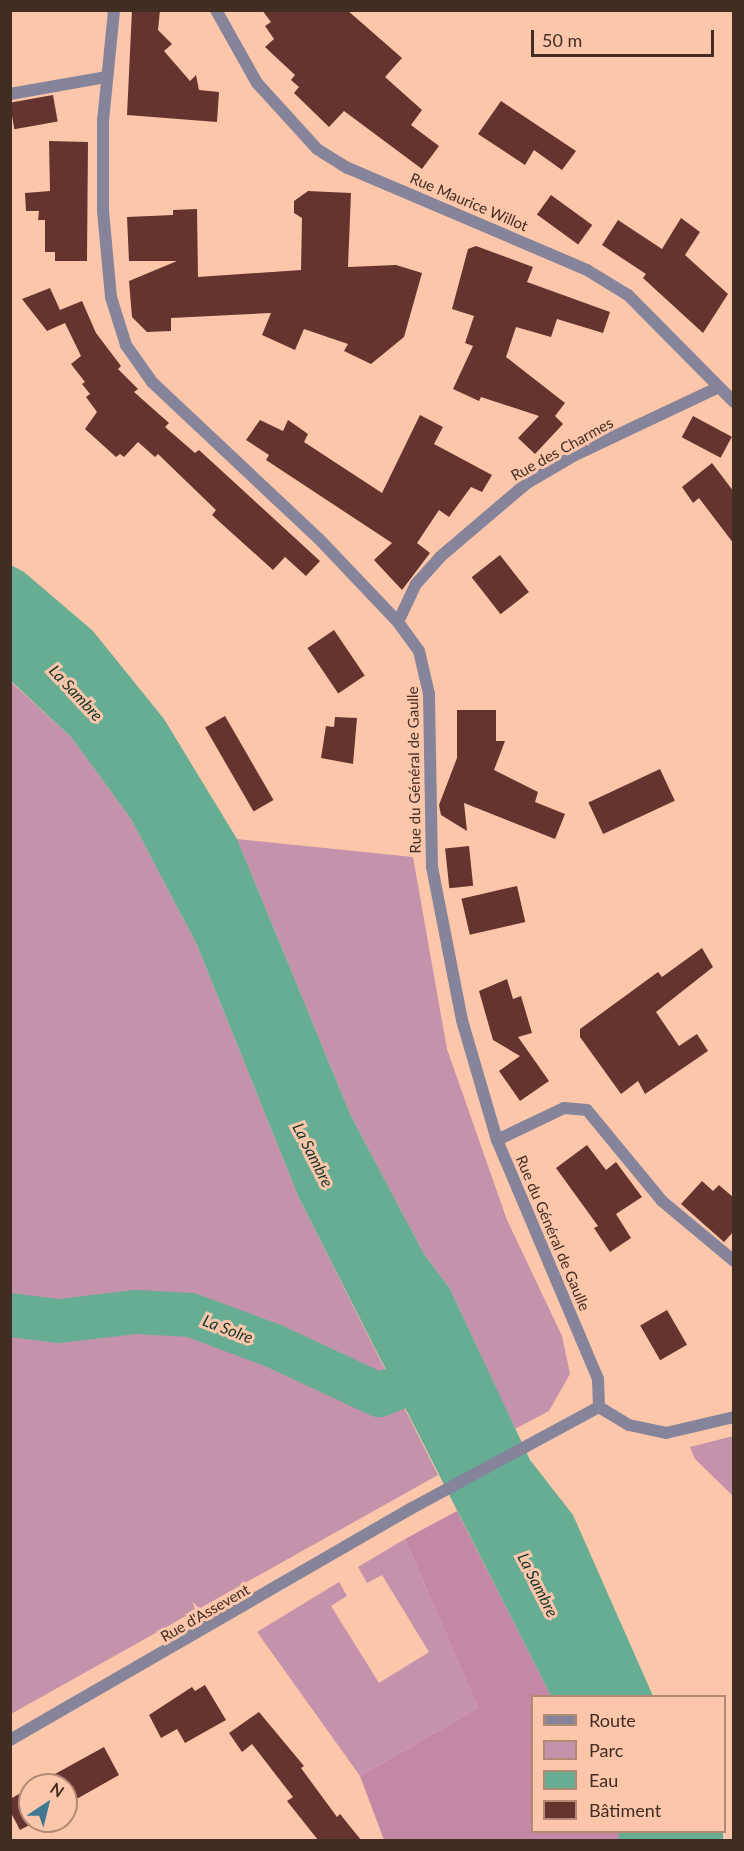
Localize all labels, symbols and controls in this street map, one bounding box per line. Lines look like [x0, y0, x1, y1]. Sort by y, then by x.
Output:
scale bar [534, 18, 717, 56]
text: 50 m [542, 29, 582, 51]
street label: Rue Maurice Willot [407, 169, 531, 235]
street label: Rue des Charmes [508, 414, 616, 484]
water label: La Sambre [45, 661, 107, 725]
street label: Rue du Général de Gaulle [404, 686, 424, 854]
water label: La Sambre [289, 1120, 337, 1190]
street label: Rue du Général de Gaulle [512, 1153, 594, 1313]
water label: La Solre [200, 1311, 256, 1347]
water label: La Sambre [514, 1550, 562, 1620]
street label: Rue d'Assevent [157, 1580, 253, 1646]
legend [531, 1695, 726, 1833]
text: Route [589, 1709, 636, 1731]
text: Parc [589, 1739, 623, 1761]
text: Eau [589, 1769, 618, 1791]
north arrow [18, 1773, 78, 1833]
text: N [47, 1778, 68, 1801]
text: Bâtiment [589, 1799, 661, 1821]

